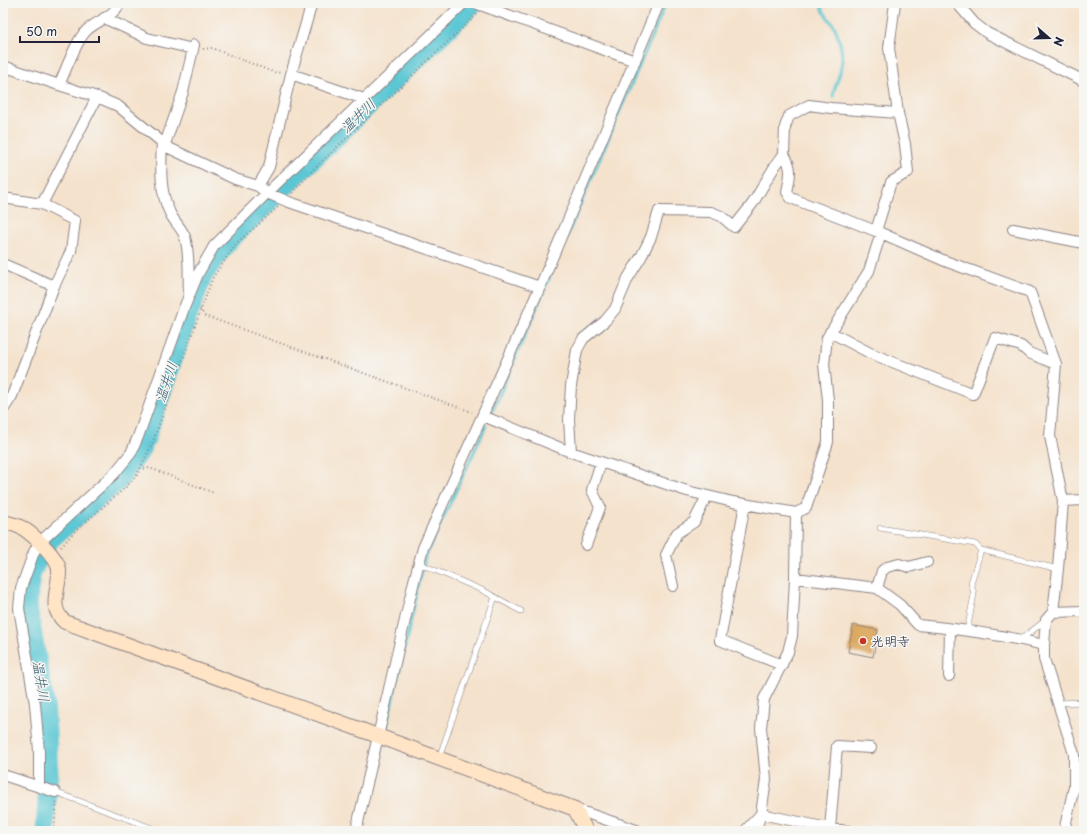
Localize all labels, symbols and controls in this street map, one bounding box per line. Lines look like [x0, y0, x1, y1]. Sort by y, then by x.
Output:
scale bar [20, 18, 99, 44]
north arrow [1029, 18, 1069, 58]
text: 50 m [26, 22, 57, 40]
text: N [1049, 35, 1068, 49]
water label: 温井川 [335, 93, 380, 138]
water label: 温井川 [149, 359, 182, 405]
place label: 光明寺 [871, 631, 910, 650]
marker: 光明寺 [858, 636, 868, 646]
water label: 温井川 [28, 659, 55, 703]

